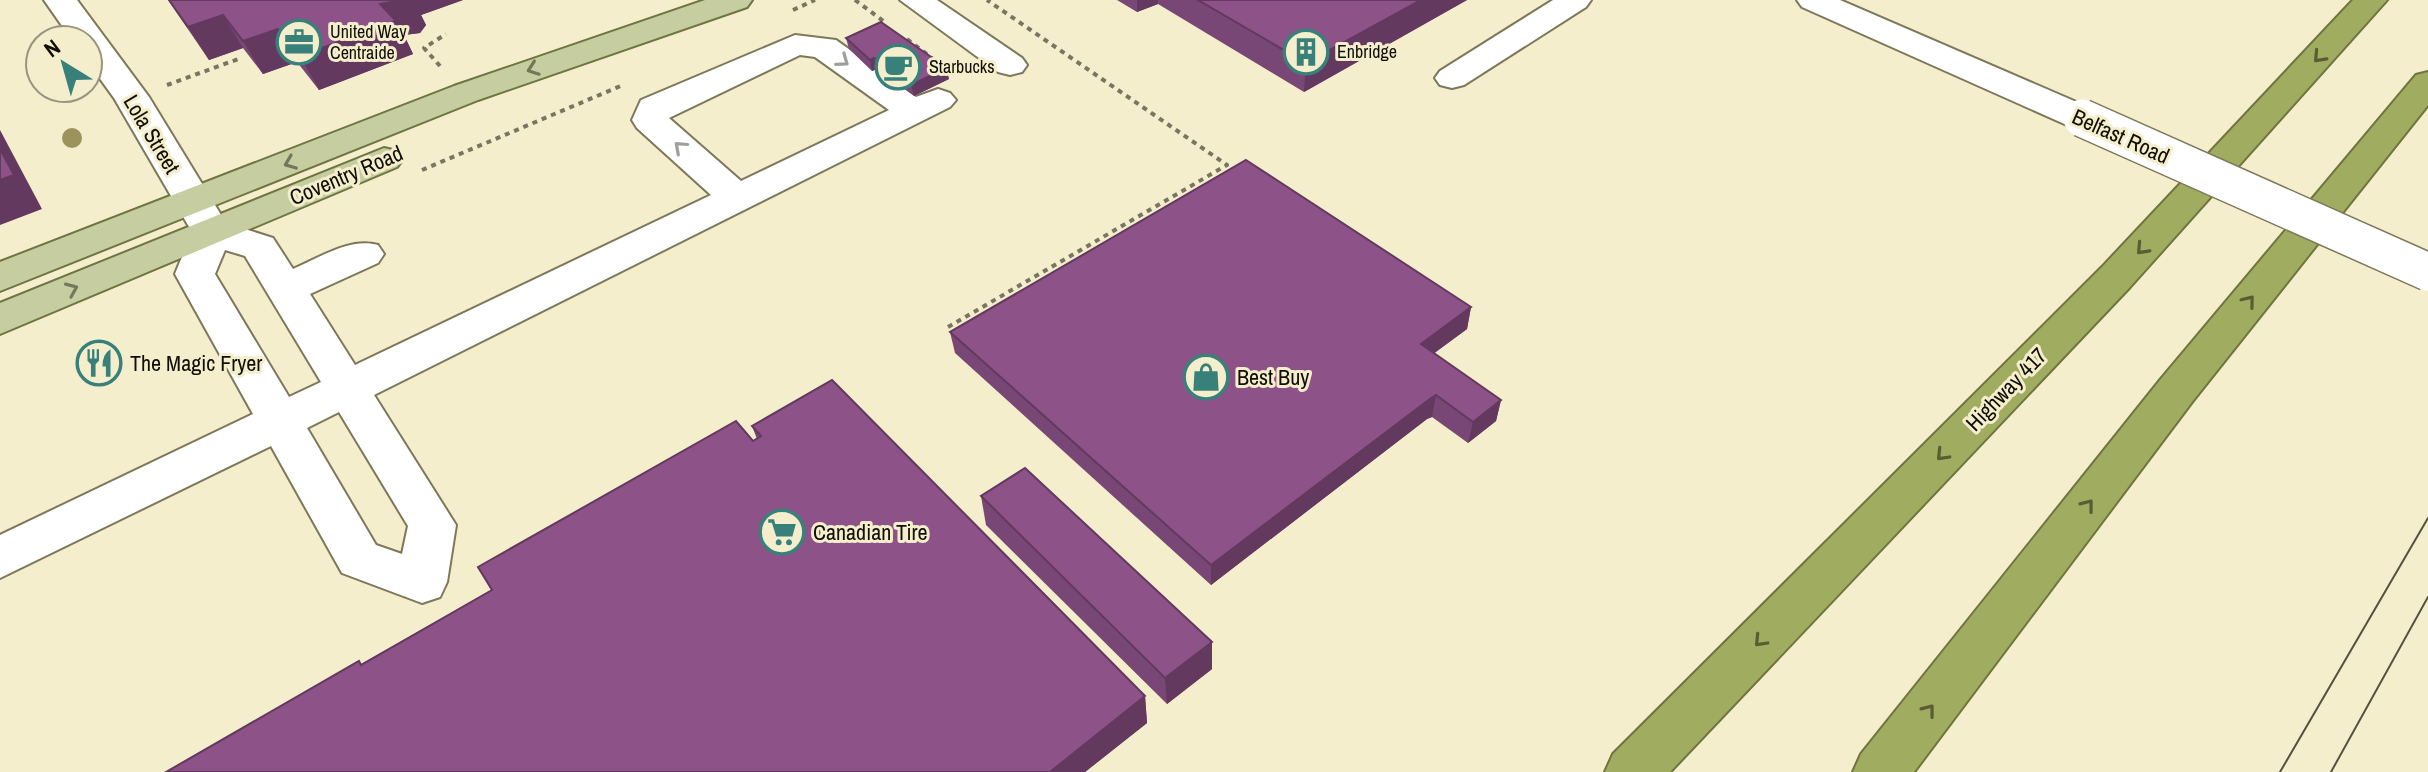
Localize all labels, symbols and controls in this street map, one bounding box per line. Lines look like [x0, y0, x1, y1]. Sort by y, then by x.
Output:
office icon: United Way Centraide [275, 18, 323, 66]
place label: United Way Centraide [330, 19, 407, 65]
north arrow [24, 24, 104, 104]
building icon: Enbridge [1282, 28, 1330, 76]
text: N [38, 32, 66, 64]
place label: Enbridge [1337, 39, 1397, 64]
cafe icon: Starbucks [874, 43, 922, 91]
one-way arrow [2314, 48, 2328, 63]
one-way arrow [834, 51, 848, 66]
place label: Starbucks [929, 54, 995, 79]
one-way arrow [527, 59, 541, 76]
street label: Lola Street [117, 89, 187, 179]
street label: Belfast Road [2068, 101, 2174, 171]
street label: Coventry Road [285, 138, 407, 212]
one-way arrow [674, 142, 689, 156]
one-way arrow [284, 154, 298, 170]
one-way arrow [2138, 239, 2152, 254]
one-way arrow [64, 282, 78, 298]
one-way arrow [2239, 296, 2254, 310]
restaurant icon: The Magic Fryer [75, 339, 123, 387]
street label: Highway 417 [1959, 341, 2053, 437]
place label: The Magic Fryer [130, 348, 262, 378]
shop icon: Best Buy [1182, 353, 1230, 401]
place label: Best Buy [1237, 362, 1309, 392]
one-way arrow [1937, 446, 1951, 460]
one-way arrow [2078, 499, 2092, 514]
supermarket icon: Canadian Tire [758, 508, 806, 556]
place label: Canadian Tire [813, 517, 928, 547]
one-way arrow [1755, 632, 1769, 646]
one-way arrow [1919, 704, 1933, 719]

